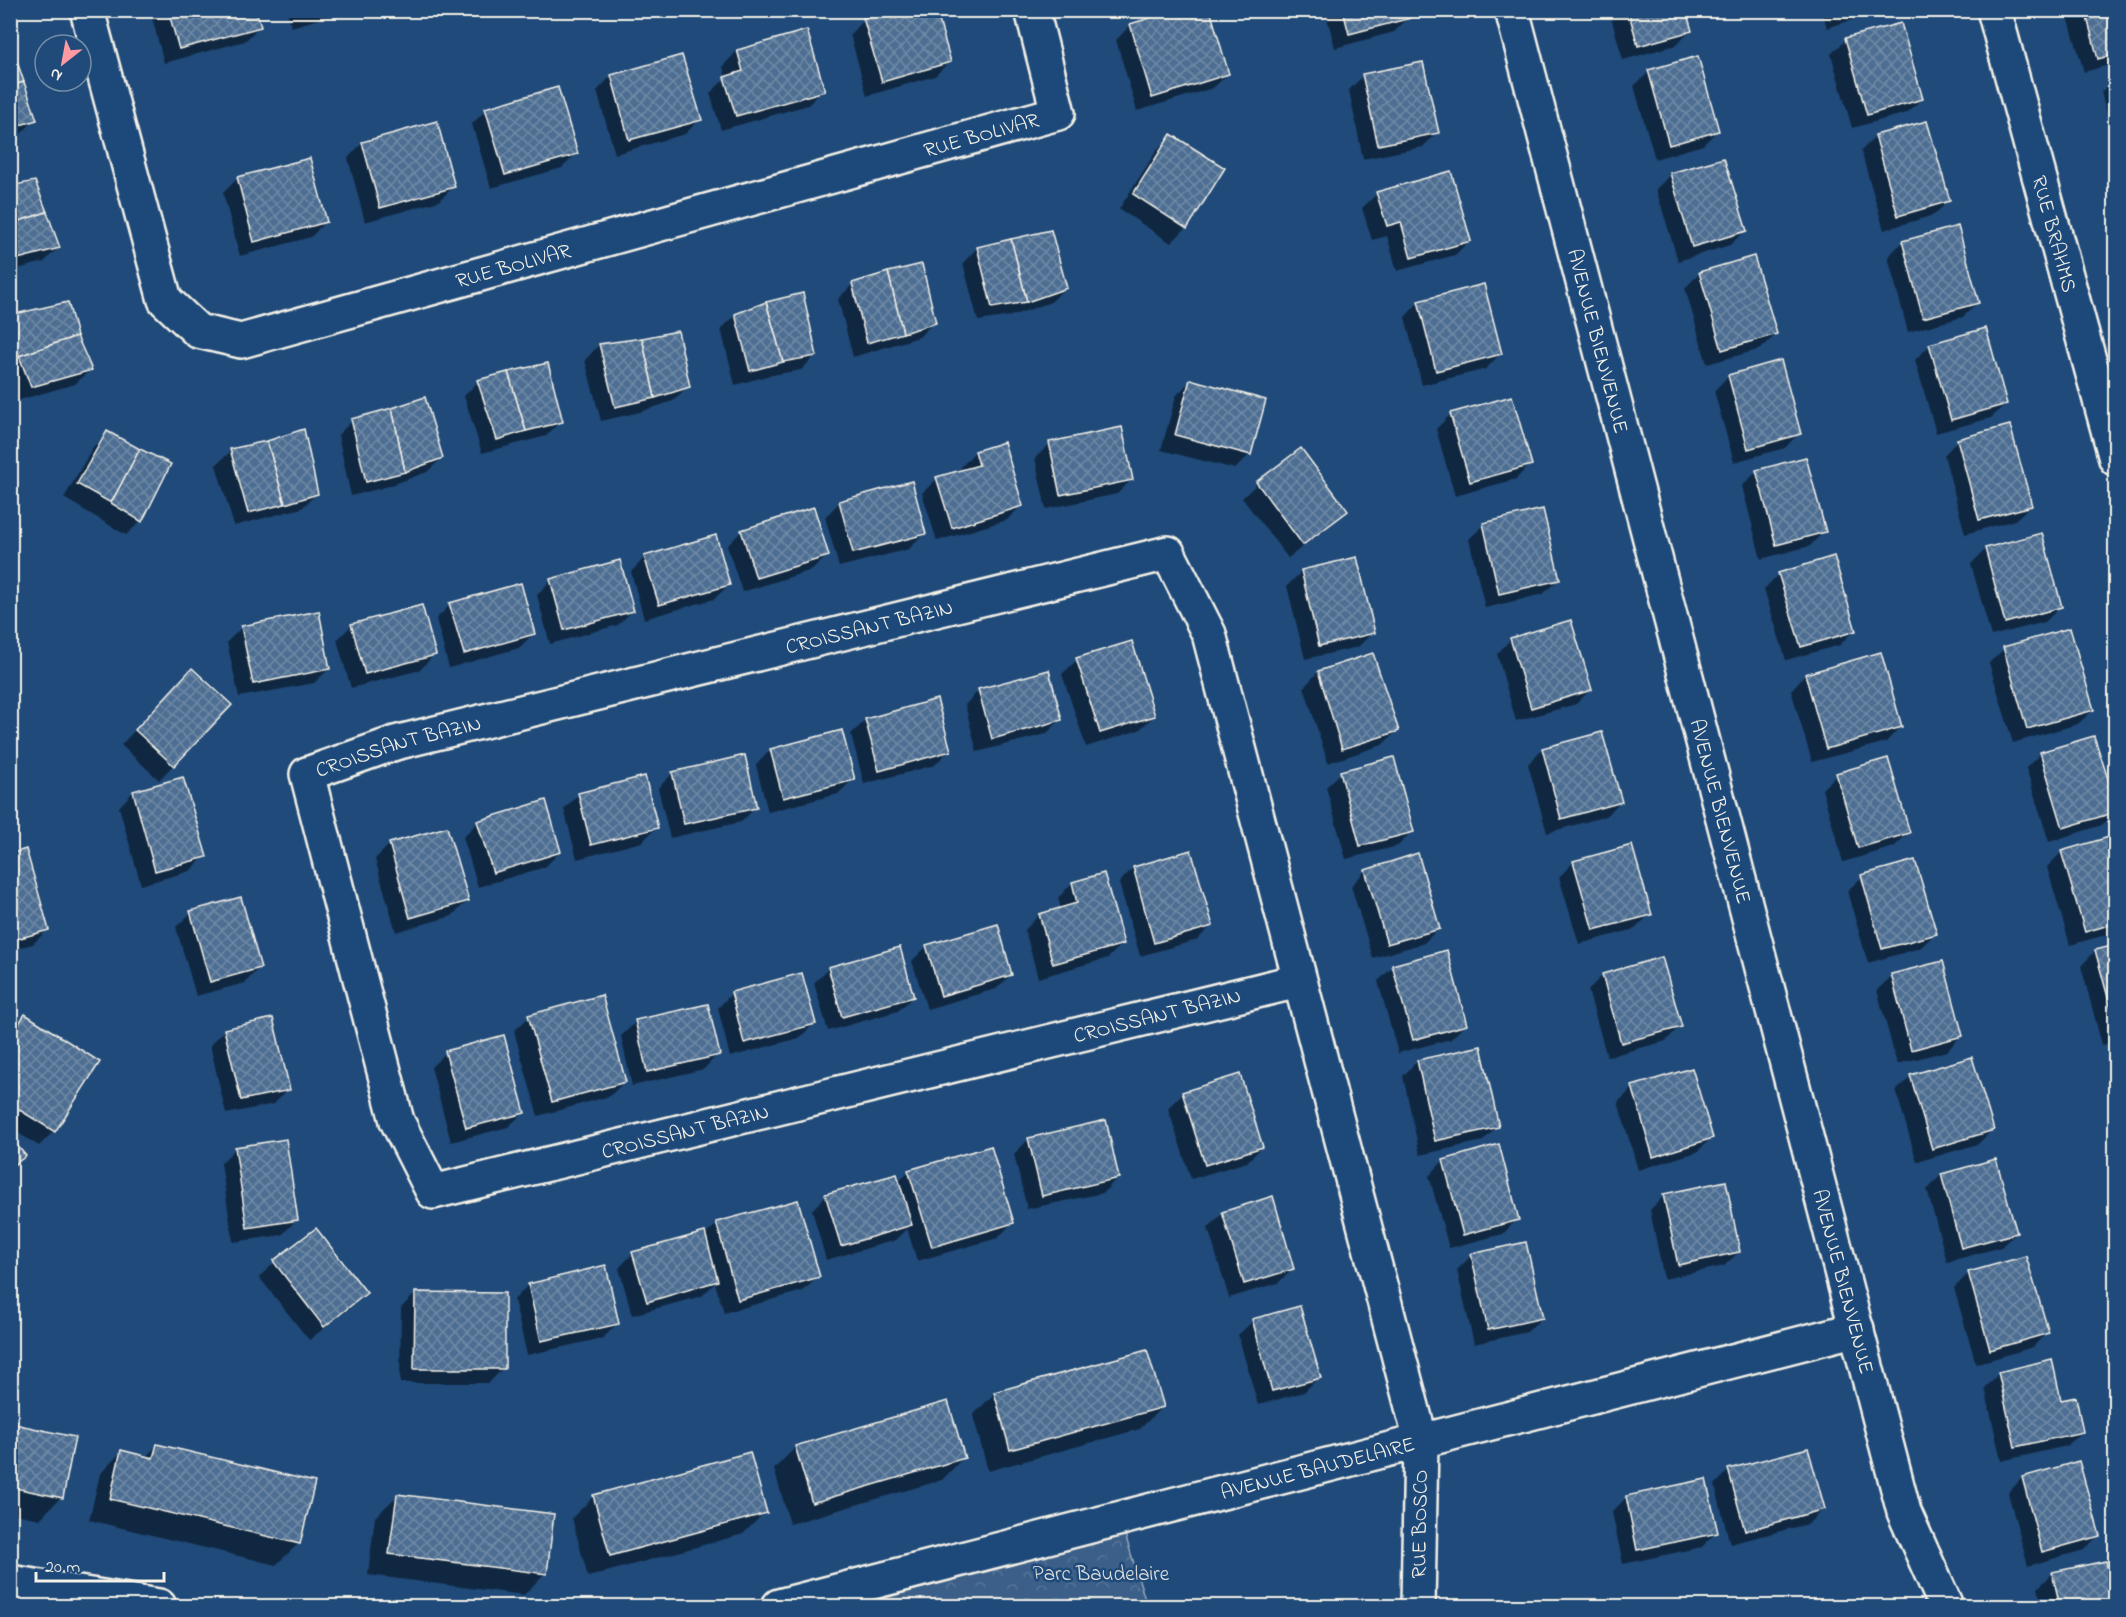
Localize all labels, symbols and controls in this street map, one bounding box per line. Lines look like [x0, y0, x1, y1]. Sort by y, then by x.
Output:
north arrow [33, 33, 93, 93]
text: N [45, 61, 67, 87]
street label: RUE BOLIVAR [921, 106, 1043, 167]
street label: RUE BRAHMS [2023, 173, 2083, 296]
street label: RUE BOLIVAR [453, 237, 575, 297]
street label: AVENUE BIENVENUE [1558, 246, 1635, 437]
street label: CROISSANT BAZIN [783, 593, 957, 663]
street label: CROISSANT BAZIN [312, 709, 485, 787]
street label: AVENUE BIENVENUE [1681, 716, 1758, 907]
street label: CROISSANT BAZIN [1071, 982, 1244, 1052]
street label: CROISSANT BAZIN [599, 1098, 772, 1168]
street label: AVENUE BIENVENUE [1803, 1186, 1880, 1378]
street label: AVENUE BAUDELAIRE [1218, 1430, 1418, 1509]
street label: RUE BOSCO [1405, 1469, 1437, 1579]
scale bar [36, 1545, 164, 1583]
text: 20 m [45, 1555, 80, 1581]
park label: Parc Baudelaire [1033, 1560, 1170, 1590]

